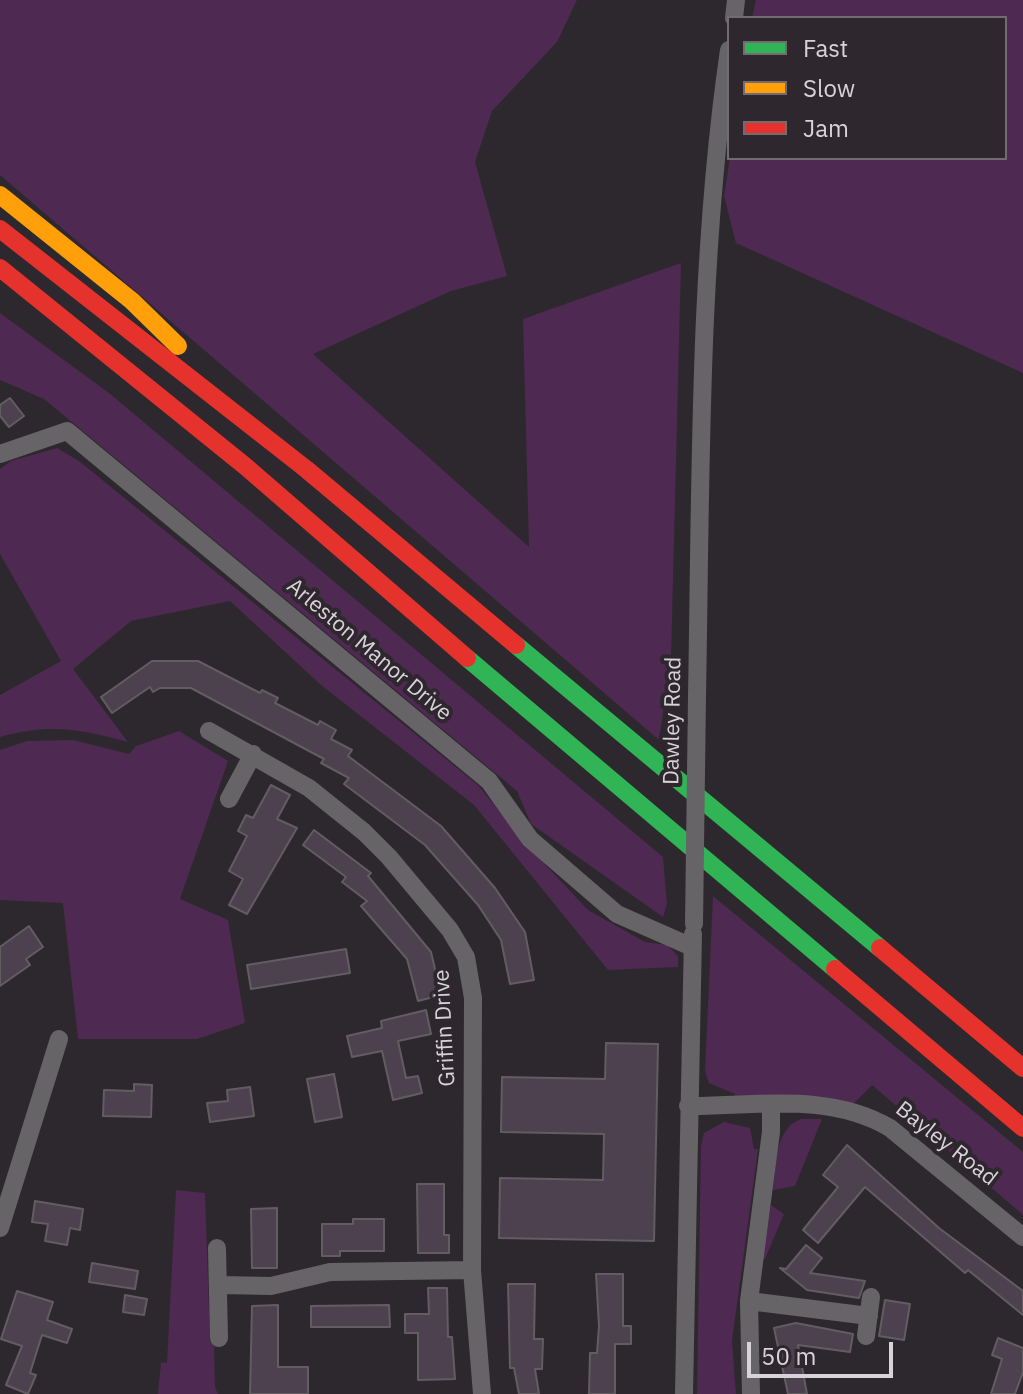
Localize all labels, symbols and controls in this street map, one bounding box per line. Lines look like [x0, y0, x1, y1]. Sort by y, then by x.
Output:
legend [727, 16, 1007, 160]
text: Fast [803, 32, 848, 64]
text: Slow [803, 72, 855, 104]
text: Jam [803, 112, 849, 144]
street label: Arleston Manor Drive [281, 573, 457, 727]
street label: Dawley Road [659, 657, 687, 785]
street label: Griffin Drive [429, 969, 461, 1087]
street label: Bayley Road [890, 1096, 1002, 1192]
scale bar [751, 1326, 897, 1376]
text: 50 m [761, 1340, 816, 1372]

